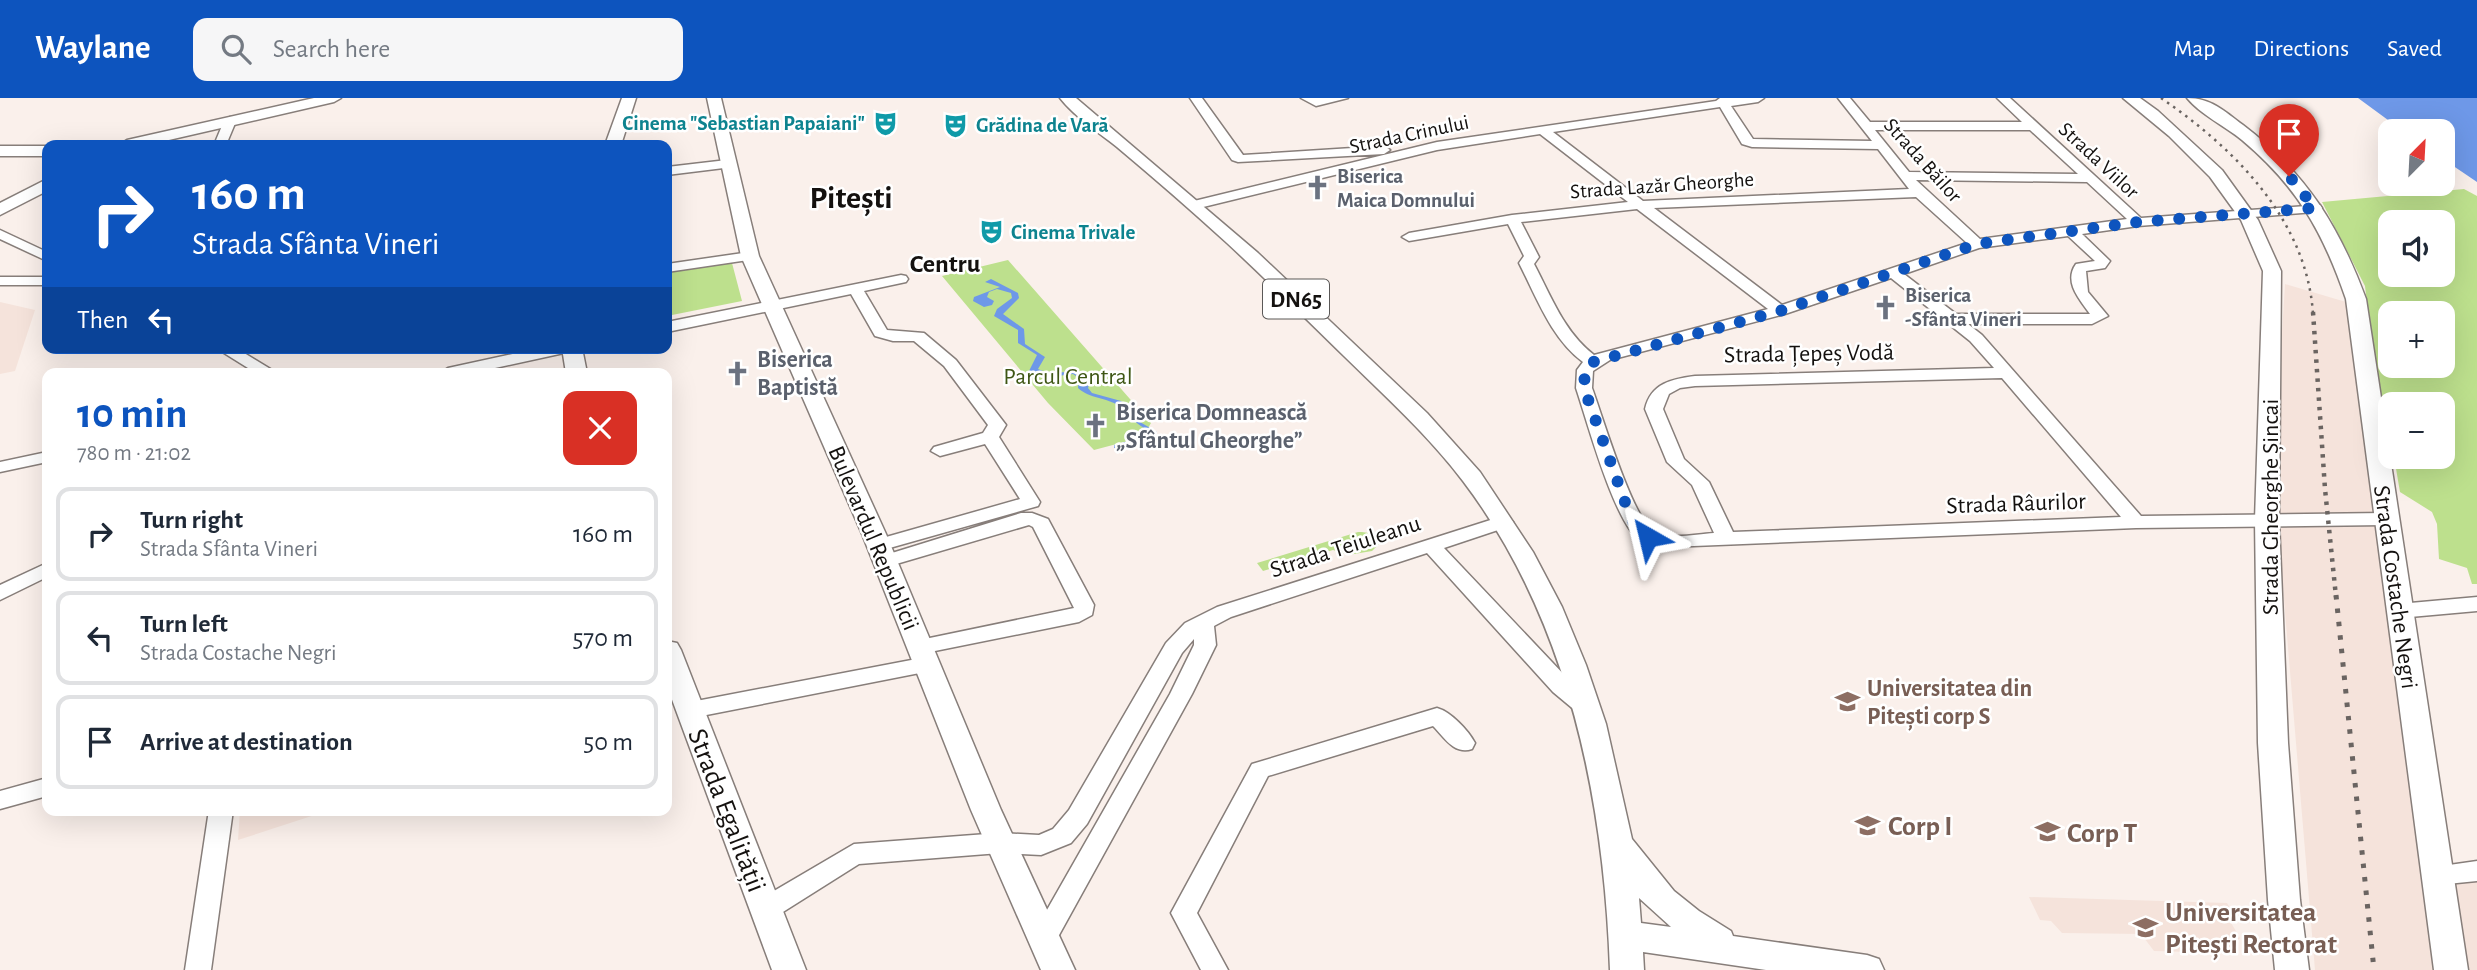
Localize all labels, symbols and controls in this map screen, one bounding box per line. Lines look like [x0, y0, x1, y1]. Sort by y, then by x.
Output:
search box [193, 18, 683, 81]
icon: search [217, 30, 255, 68]
text: Waylane [35, 32, 151, 65]
text: Search here [273, 36, 390, 62]
text: Map [2173, 37, 2215, 61]
text: Directions [2253, 37, 2349, 61]
text: Saved [2387, 37, 2442, 61]
pin [2259, 104, 2319, 176]
theatre icon: Cinema "Sebastian Papaiani" [871, 109, 899, 137]
theatre icon: Grădina de Vară [942, 111, 970, 139]
street label: Strada Crinului [1347, 112, 1471, 157]
place label: Cinema "Sebastian Papaiani" [622, 113, 865, 134]
street label: Strada Băilor [1880, 114, 1966, 207]
place label: Grădina de Vară [976, 115, 1109, 136]
icon: arrive [2270, 115, 2308, 153]
street label: Strada Viilor [2055, 118, 2143, 203]
north arrow [2378, 119, 2455, 196]
map controls [2378, 119, 2455, 469]
place label: Biserica Maica Domnului [1337, 166, 1475, 211]
icon: right [77, 168, 168, 259]
street label: Strada Lazăr Gheorghe [1569, 169, 1755, 202]
text: 160 m [192, 170, 306, 219]
church icon: Biserica Maica Domnului [1303, 174, 1331, 202]
district label: Pitești [809, 182, 893, 217]
button: sound [2378, 210, 2455, 287]
theatre icon: Cinema Trivale [977, 218, 1005, 246]
place label: Cinema Trivale [1011, 222, 1135, 243]
text: Strada Sfânta Vineri [192, 228, 440, 260]
district label: Centru [910, 251, 981, 277]
road number: DN65 [1263, 280, 1329, 318]
place label: Biserica -Sfânta Vineri [1905, 285, 2022, 330]
church icon: Biserica -Sfânta Vineri [1871, 293, 1899, 321]
icon: left [142, 301, 180, 339]
button: + [2378, 301, 2455, 378]
text: Then [77, 307, 128, 333]
street label: Strada Țepeș Vodă [1724, 341, 1894, 368]
place label: Biserica Baptistă [757, 348, 838, 400]
church icon: Biserica Baptistă [723, 359, 751, 387]
park label: Parcul Central [1003, 365, 1133, 389]
button: close [563, 391, 637, 465]
button: − [2378, 392, 2455, 469]
text: 10 min [77, 393, 187, 435]
street label: Strada Gheorghe Șincai [2259, 399, 2284, 615]
place label: Biserica Domnească „Sfântul Gheorghe” [1116, 401, 1307, 453]
church icon: Biserica Domnească „Sfântul Gheorghe” [1082, 412, 1110, 440]
text: 780 m · 21:02 [77, 442, 191, 465]
street label: Bulevardul Republicii [823, 443, 923, 634]
street label: Strada Costache Negri [2369, 484, 2421, 690]
street label: Strada Râurilor [1946, 490, 2087, 518]
position arrow [1611, 500, 1685, 574]
text: Turn right [140, 507, 243, 533]
street label: Strada Teiuleanu [1267, 511, 1424, 583]
icon: right [81, 515, 119, 553]
text: 160 m [573, 521, 633, 547]
text: Strada Sfânta Vineri [140, 538, 318, 561]
text: Turn left [140, 611, 228, 637]
icon: left [81, 619, 119, 657]
text: 570 m [572, 625, 633, 651]
text: Strada Costache Negri [140, 642, 337, 665]
place label: Universitatea din Pitești corp S [1867, 677, 2032, 731]
school or university icon: Universitatea din Pitești corp S [1833, 688, 1861, 716]
icon: arrive [81, 723, 119, 761]
street label: Strada Egalității [681, 725, 770, 897]
text: Arrive at destination [140, 729, 353, 755]
text: 50 m [583, 729, 633, 755]
school or university icon: Corp I [1854, 811, 1882, 839]
place label: Corp I [1888, 813, 1952, 841]
school or university icon: Corp T [2033, 818, 2061, 846]
place label: Corp T [2067, 820, 2137, 848]
place label: Universitatea Pitești Rectorat [2165, 899, 2337, 961]
school or university icon: Universitatea Pitești Rectorat [2131, 913, 2159, 941]

